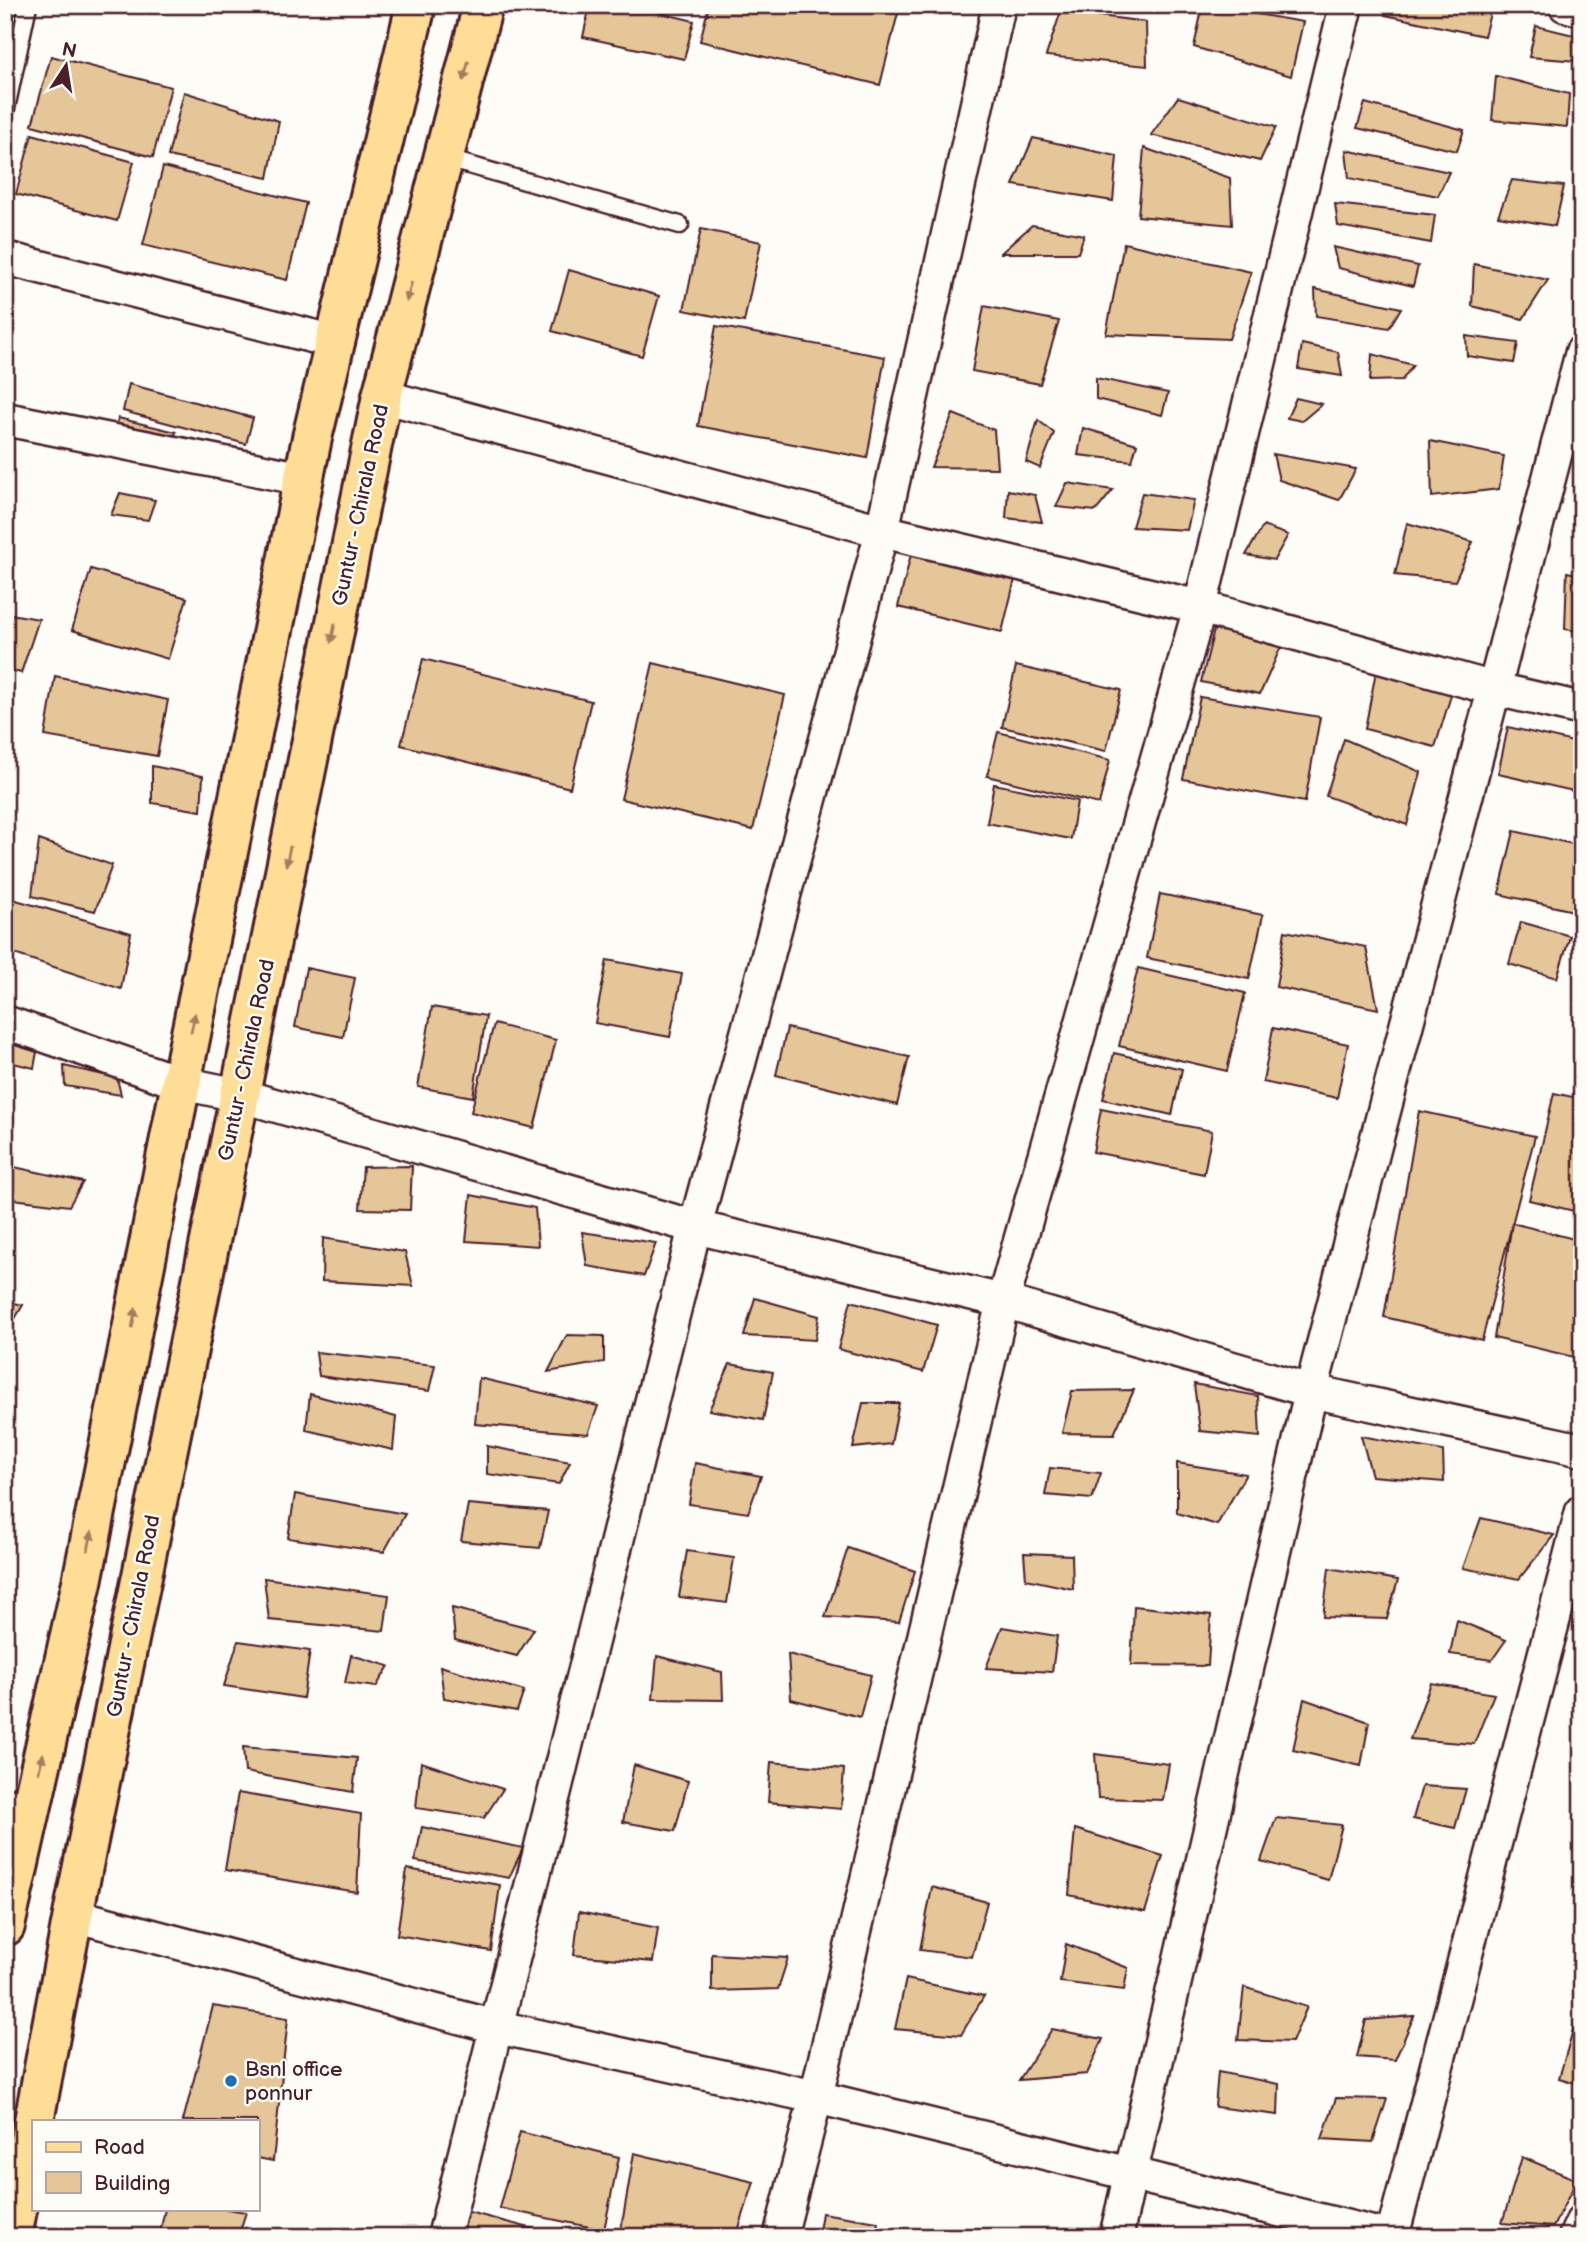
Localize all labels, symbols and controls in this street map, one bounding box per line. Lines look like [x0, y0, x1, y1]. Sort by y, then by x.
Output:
north arrow [32, 32, 102, 102]
text: N [60, 38, 79, 64]
one-way arrow [460, 60, 471, 82]
one-way arrow [403, 281, 414, 303]
street label: Guntur - Chirala Road [327, 402, 394, 608]
one-way arrow [328, 622, 339, 644]
one-way arrow [282, 845, 293, 867]
street label: Guntur - Chirala Road [213, 957, 280, 1163]
one-way arrow [188, 1012, 199, 1034]
one-way arrow [129, 1307, 140, 1329]
street label: Guntur - Chirala Road [102, 1513, 165, 1719]
one-way arrow [85, 1530, 96, 1552]
one-way arrow [36, 1752, 47, 1774]
place label: Bsnl office ponnur [245, 2057, 342, 2106]
marker: Bsnl office ponnur [223, 2073, 239, 2089]
legend [32, 2120, 259, 2210]
text: Road [94, 2135, 145, 2160]
text: Building [94, 2171, 170, 2196]

